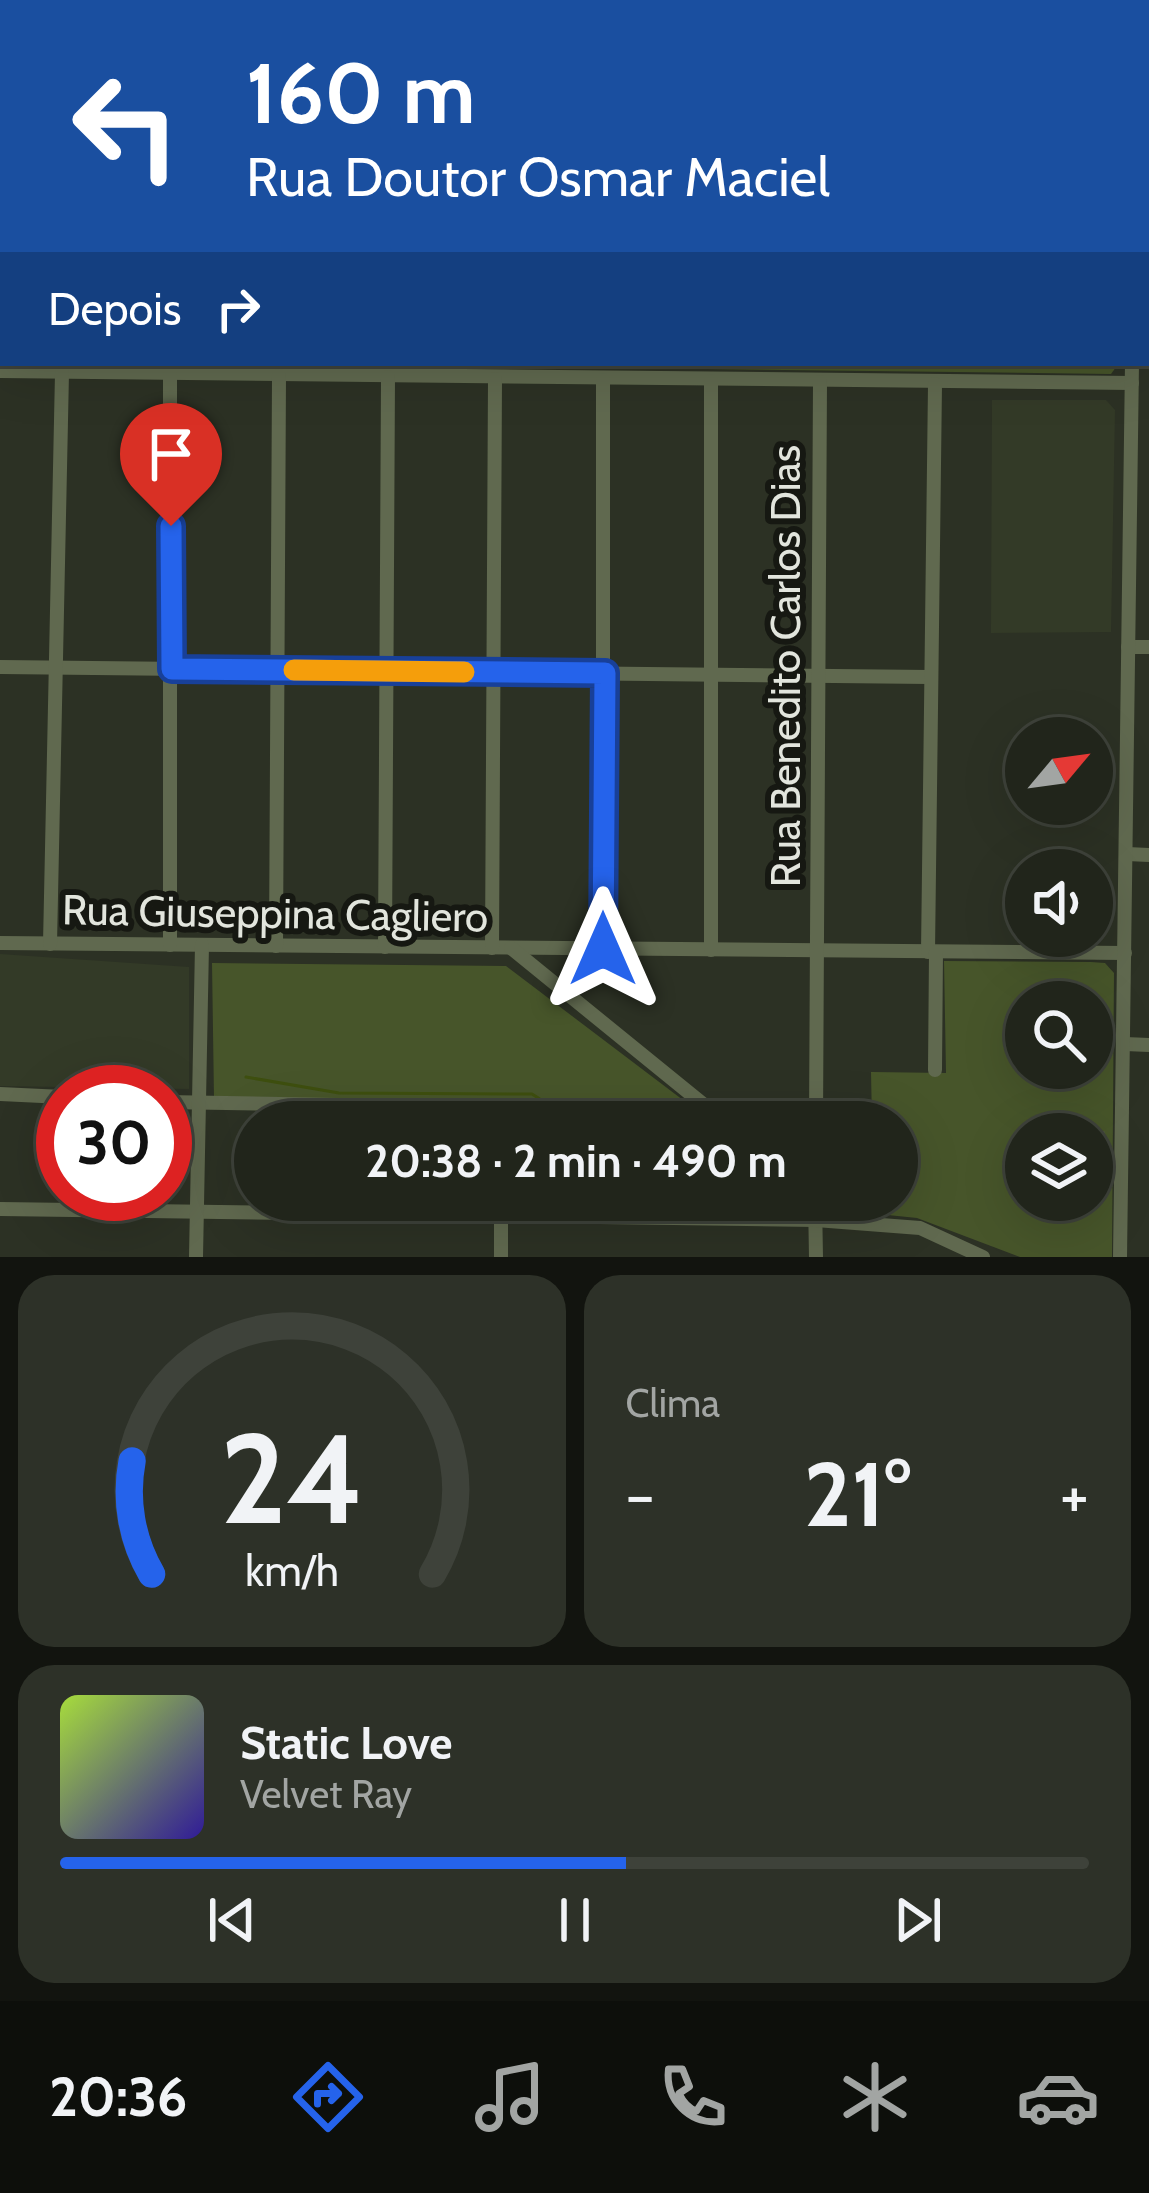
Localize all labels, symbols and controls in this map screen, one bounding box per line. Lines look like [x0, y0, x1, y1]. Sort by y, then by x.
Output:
text: 160 m [246, 42, 475, 144]
icon: left [48, 48, 204, 204]
text: Rua Doutor Osmar Maciel [246, 144, 830, 210]
icon: right [205, 276, 271, 342]
text: Depois [48, 282, 181, 336]
pin [120, 403, 222, 526]
icon: arrive [138, 421, 204, 487]
street label: Rua Benedito Carlos Dias [759, 445, 811, 887]
north arrow [1005, 717, 1113, 825]
map controls [1005, 717, 1113, 1221]
button: sound [1005, 849, 1113, 957]
street label: Rua Giuseppina Cagliero [62, 883, 488, 943]
position arrow [540, 886, 666, 1012]
button: search [1005, 981, 1113, 1089]
speed limit sign: 30 [36, 1065, 192, 1221]
button: layers [1005, 1113, 1113, 1221]
text: 20:38 · 2 min · 490 m [365, 1134, 787, 1188]
text: Clima [626, 1379, 720, 1427]
text: 24 [220, 1403, 364, 1554]
text: 21° [804, 1439, 911, 1549]
text: − [626, 1454, 655, 1535]
text: + [1060, 1454, 1089, 1535]
text: km/h [245, 1545, 339, 1597]
text: Static Love [240, 1716, 453, 1770]
text: Velvet Ray [240, 1770, 412, 1818]
icon: previous [199, 1887, 265, 1953]
icon: pause [542, 1887, 608, 1953]
icon: next [885, 1887, 951, 1953]
icon: directions [286, 2055, 370, 2139]
icon: music [468, 2055, 552, 2139]
icon: phone [651, 2055, 735, 2139]
icon: climate [833, 2055, 917, 2139]
icon: car [1016, 2055, 1100, 2139]
text: 20:36 [49, 2064, 187, 2130]

